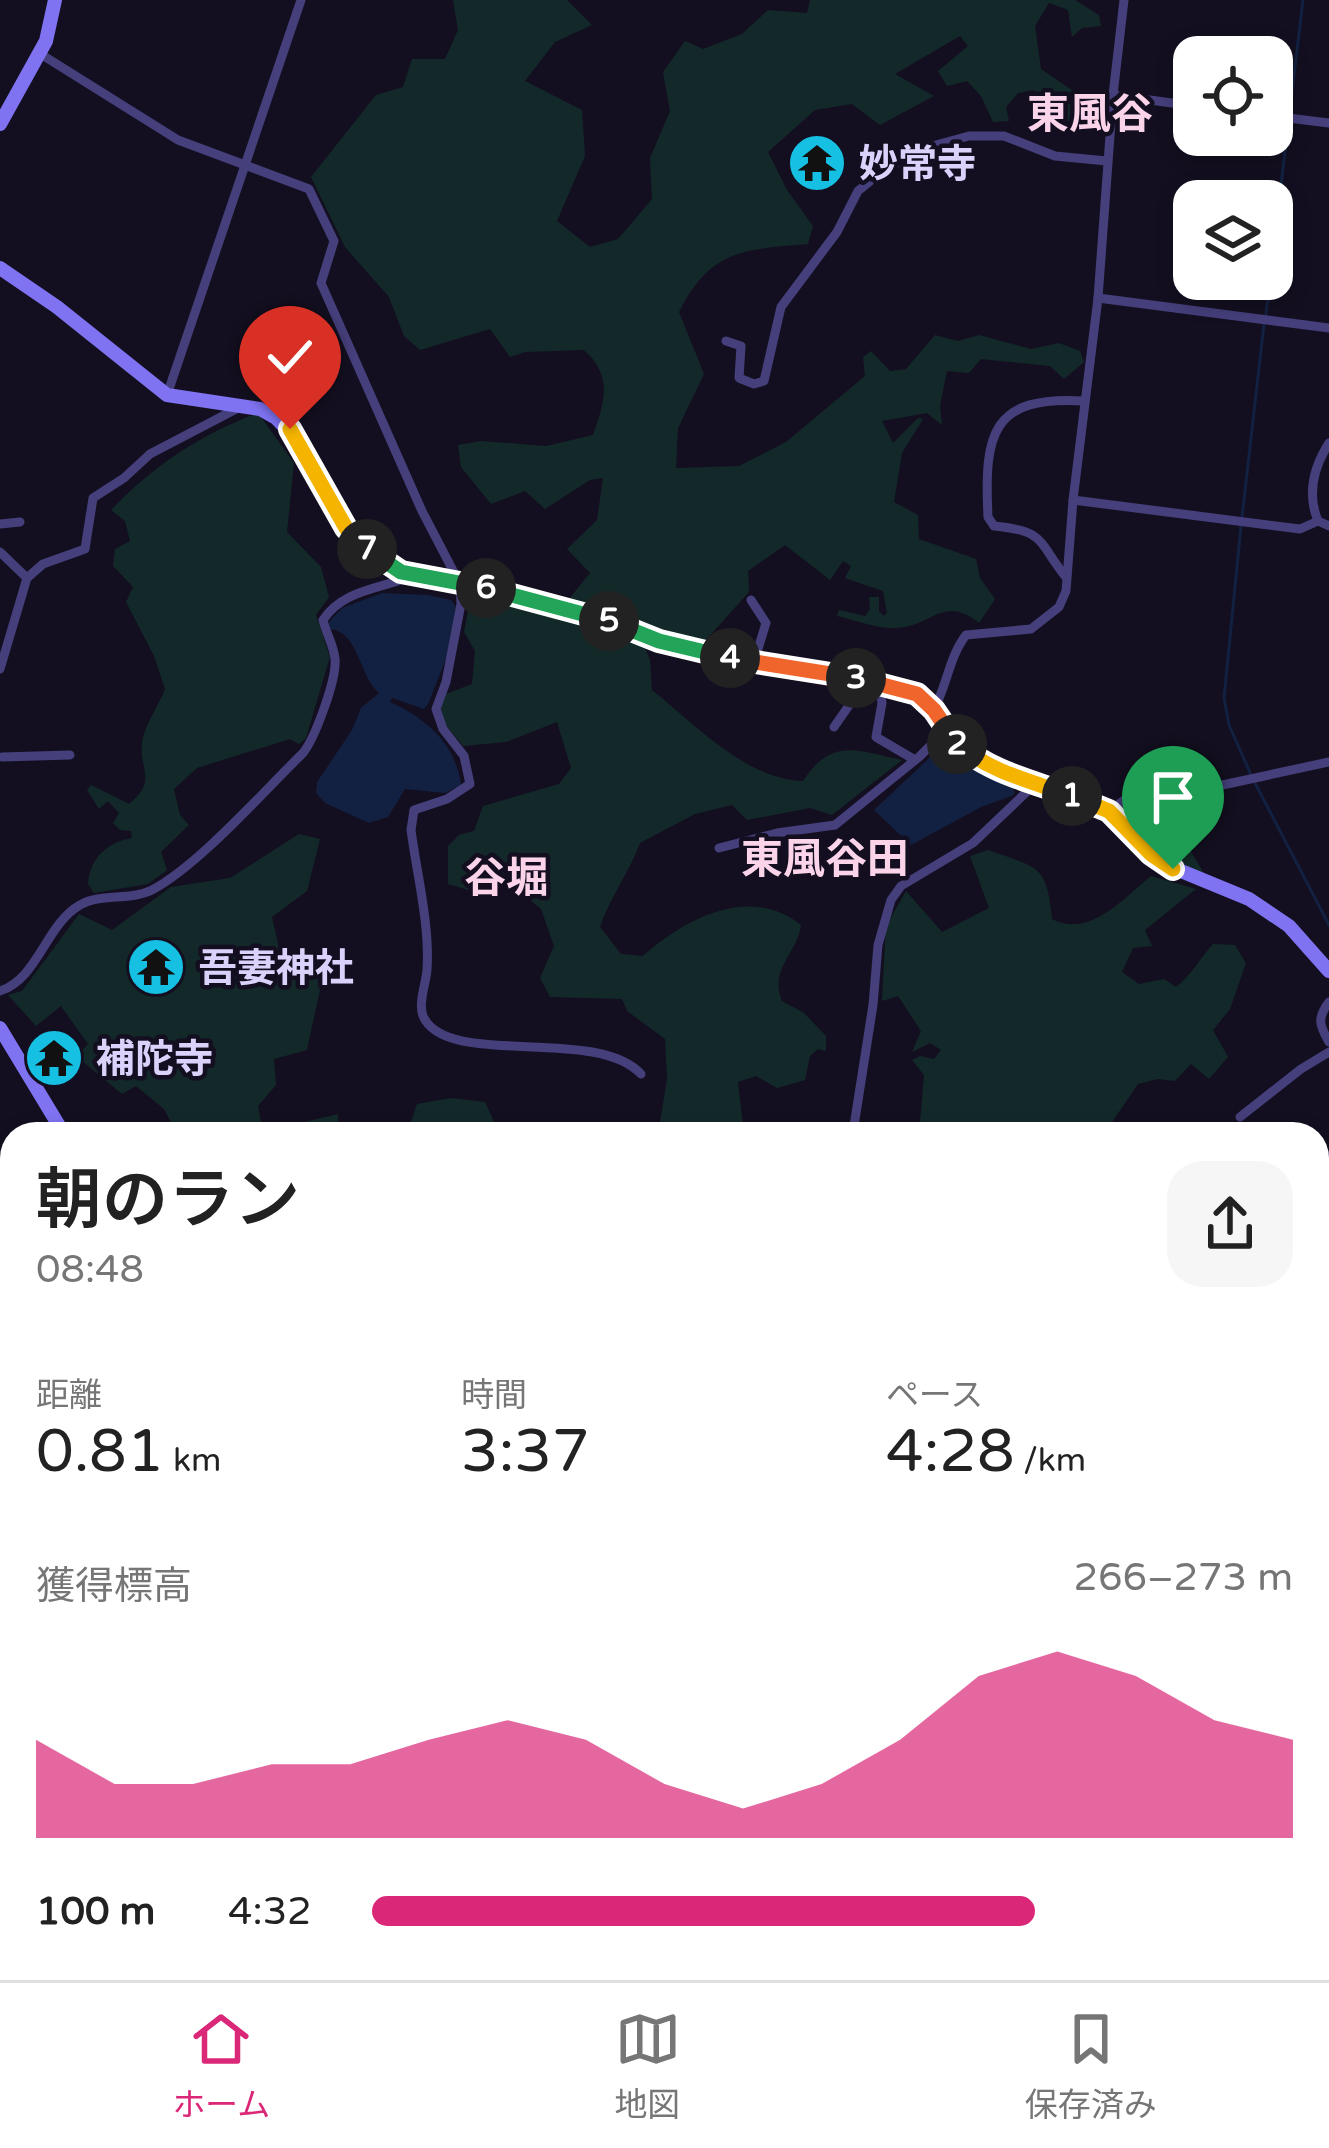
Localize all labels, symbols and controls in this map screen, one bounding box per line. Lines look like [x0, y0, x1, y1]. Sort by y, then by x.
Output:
map controls [1173, 36, 1293, 300]
button: locate [1173, 36, 1293, 156]
district label: 東風谷 [1027, 89, 1153, 140]
temple icon: 妙常寺 [786, 132, 848, 194]
place label: 妙常寺 [859, 141, 976, 188]
button: layers [1173, 180, 1293, 300]
pin [239, 306, 341, 429]
icon: check [257, 324, 323, 390]
pin: 7 [337, 519, 397, 579]
text: 7 [357, 529, 377, 568]
pin: 6 [456, 558, 516, 618]
text: 6 [476, 568, 496, 607]
pin: 5 [579, 591, 639, 651]
text: 5 [599, 601, 619, 640]
pin: 4 [700, 628, 760, 688]
text: 4 [720, 638, 740, 677]
pin: 3 [826, 648, 886, 708]
text: 3 [846, 658, 866, 697]
pin: 2 [927, 714, 987, 774]
text: 2 [947, 724, 967, 763]
pin [1122, 746, 1224, 869]
icon: arrive [1140, 764, 1206, 830]
pin: 1 [1042, 766, 1102, 826]
text: 1 [1062, 776, 1082, 815]
district label: 東風谷田 [741, 834, 909, 885]
district label: 谷堀 [464, 853, 548, 904]
temple icon: 吾妻神社 [125, 936, 187, 998]
place label: 吾妻神社 [198, 945, 354, 992]
temple icon: 補陀寺 [23, 1027, 85, 1089]
place label: 補陀寺 [96, 1036, 213, 1083]
text: 朝のラン [36, 1161, 300, 1241]
button: share [1167, 1161, 1293, 1287]
text: 08:48 [36, 1246, 144, 1293]
text: 距離 [36, 1376, 102, 1415]
text: 時間 [461, 1376, 527, 1415]
text: ペース [886, 1376, 983, 1415]
text: 0.81 [36, 1416, 164, 1488]
text: 3:37 [461, 1416, 590, 1488]
text: 4:28 [886, 1416, 1015, 1488]
text: km [164, 1441, 221, 1480]
text: /km [1015, 1441, 1086, 1480]
text: 266–273 m [1073, 1554, 1293, 1601]
text: 獲得標高 [36, 1563, 192, 1610]
text: 100 m [36, 1888, 155, 1935]
text: 4:32 [228, 1888, 312, 1935]
tab: ホーム [172, 2006, 270, 2126]
tab: 地図 [615, 2006, 681, 2126]
tab: 保存済み [1025, 2006, 1157, 2126]

